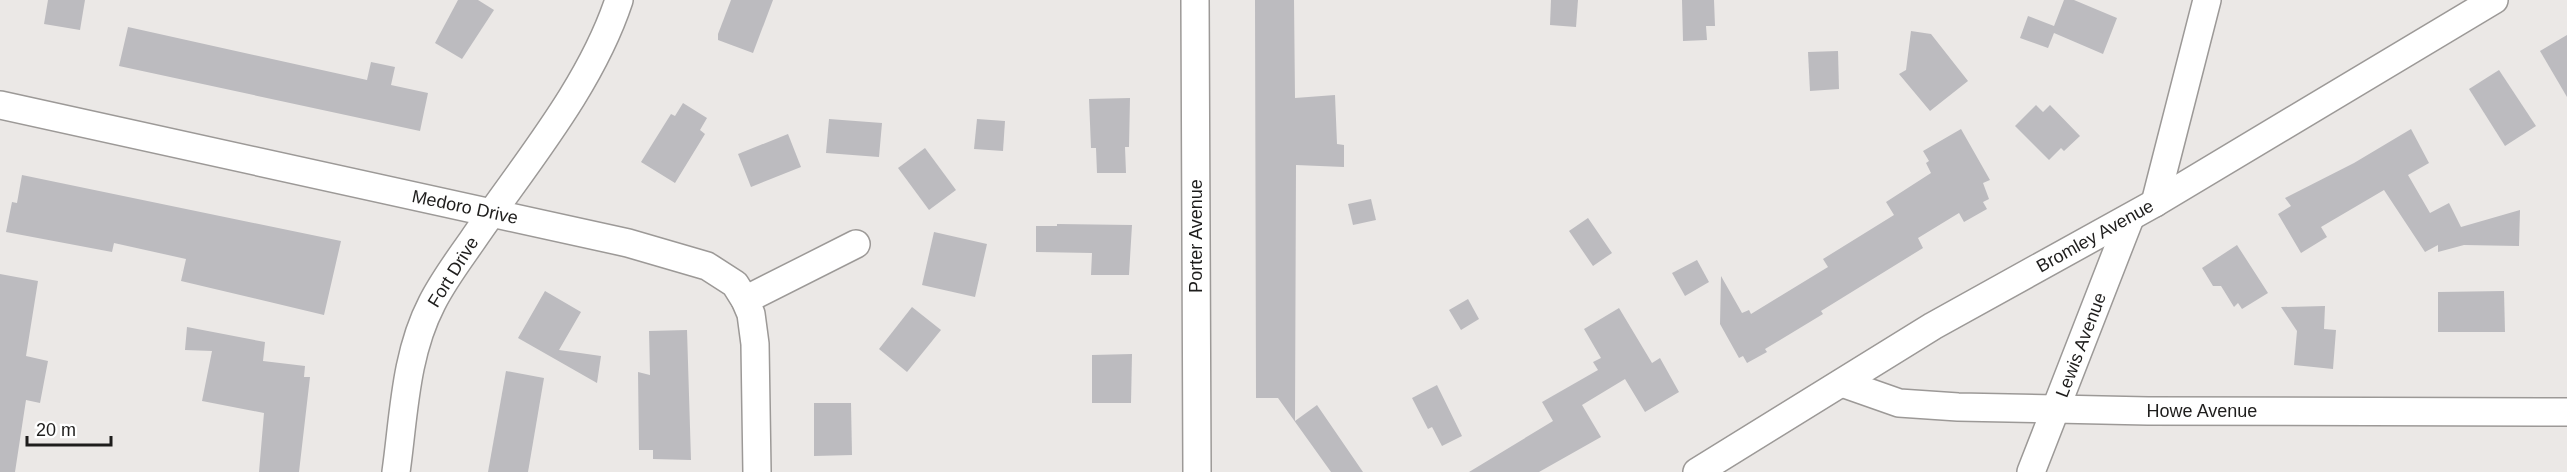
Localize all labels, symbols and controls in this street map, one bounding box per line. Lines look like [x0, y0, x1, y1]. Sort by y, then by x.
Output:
street label: Porter Avenue [1186, 179, 1206, 293]
street label: Medoro Drive [410, 186, 520, 228]
street label: Bromley Avenue [2033, 196, 2157, 276]
street label: Fort Drive [424, 233, 482, 311]
street label: Lewis Avenue [2052, 290, 2110, 400]
street label: Howe Avenue [2147, 401, 2257, 421]
scale bar [27, 409, 111, 447]
text: 20 m [36, 420, 76, 440]

